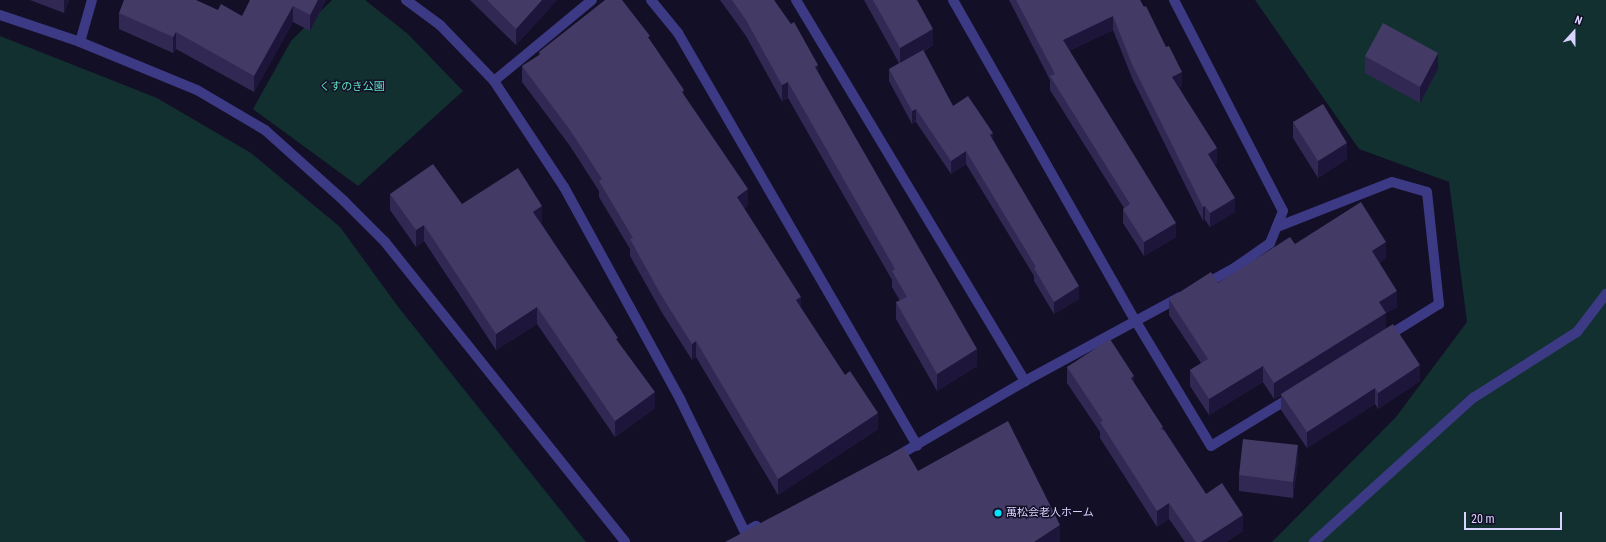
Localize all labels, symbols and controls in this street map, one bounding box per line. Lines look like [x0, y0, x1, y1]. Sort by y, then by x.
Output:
north arrow [1554, 12, 1594, 52]
text: N [1573, 13, 1584, 28]
park label: くすのき公園 [319, 80, 385, 94]
scale bar [1466, 504, 1564, 530]
place label: 萬松会老人ホーム [1006, 506, 1094, 520]
marker: 萬松会老人ホーム [993, 508, 1003, 518]
text: 20 m [1471, 512, 1495, 526]

